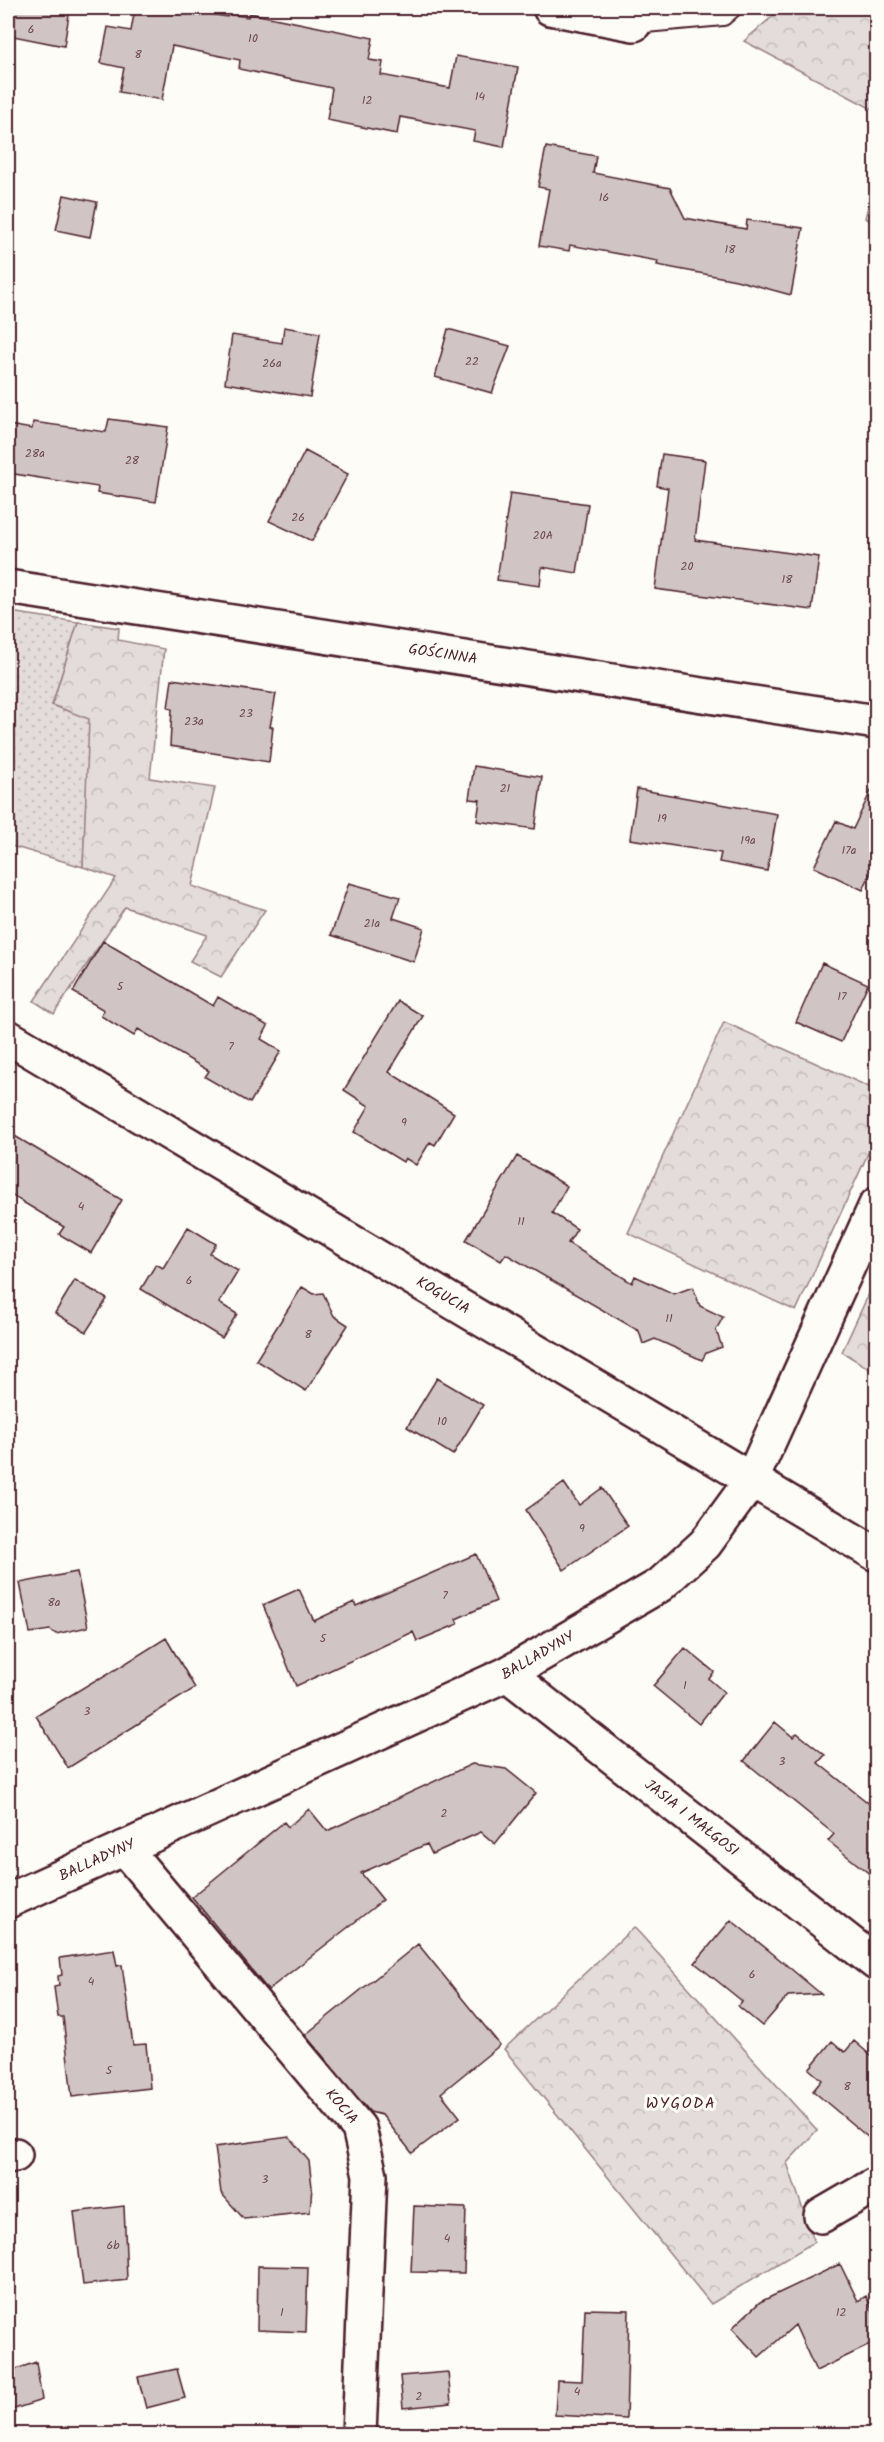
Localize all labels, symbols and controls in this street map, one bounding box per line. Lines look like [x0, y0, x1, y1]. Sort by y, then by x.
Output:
house number: 6 [28, 20, 34, 39]
house number: 10 [248, 29, 258, 48]
house number: 8 [134, 45, 142, 64]
house number: 14 [475, 87, 486, 106]
house number: 12 [362, 91, 372, 110]
house number: 16 [599, 188, 609, 207]
house number: 18 [725, 240, 736, 259]
house number: 22 [465, 352, 479, 371]
house number: 26a [262, 354, 282, 373]
house number: 28a [25, 444, 45, 463]
house number: 28 [125, 451, 140, 470]
house number: 26 [291, 508, 305, 527]
house number: 20A [533, 526, 553, 545]
house number: 20 [681, 557, 693, 576]
house number: 18 [782, 570, 793, 589]
street label: GOŚCINNA [407, 637, 479, 672]
house number: 23 [239, 704, 253, 723]
house number: 23a [184, 712, 204, 731]
house number: 21 [500, 779, 511, 798]
house number: 19 [657, 809, 667, 828]
house number: 19a [740, 831, 756, 850]
house number: 17a [842, 841, 857, 860]
house number: 21a [364, 914, 381, 933]
house number: 5 [117, 977, 125, 996]
house number: 17 [837, 987, 847, 1006]
house number: 7 [228, 1037, 234, 1056]
house number: 9 [401, 1113, 407, 1132]
house number: 4 [78, 1197, 85, 1216]
house number: 11 [517, 1212, 525, 1231]
house number: 6 [186, 1271, 192, 1290]
street label: KOGUCIA [411, 1271, 474, 1321]
house number: 11 [665, 1309, 673, 1328]
house number: 8 [304, 1325, 312, 1344]
house number: 10 [437, 1412, 447, 1431]
house number: 9 [579, 1519, 585, 1538]
house number: 7 [442, 1586, 448, 1605]
house number: 8a [48, 1593, 61, 1612]
street label: BALLADYNY [498, 1624, 580, 1687]
house number: 5 [320, 1629, 328, 1648]
house number: 1 [683, 1676, 687, 1695]
house number: 3 [84, 1702, 91, 1721]
house number: 3 [779, 1752, 786, 1771]
street label: JASIA I MAŁGOSI [639, 1774, 744, 1863]
house number: 2 [441, 1804, 448, 1823]
street label: BALLADYNY [55, 1832, 140, 1888]
house number: 6 [749, 1965, 755, 1984]
house number: 4 [88, 1972, 95, 1991]
house number: 5 [106, 2061, 114, 2080]
house number: 8 [843, 2077, 851, 2096]
street label: KOCIA [319, 2084, 364, 2130]
district label: WYGODA [646, 2091, 716, 2116]
house number: 3 [262, 2170, 269, 2189]
house number: 4 [444, 2229, 451, 2248]
house number: 6b [107, 2236, 120, 2255]
house number: 1 [280, 2303, 284, 2322]
house number: 12 [836, 2303, 846, 2322]
house number: 4 [574, 2382, 581, 2401]
house number: 2 [416, 2387, 423, 2406]

